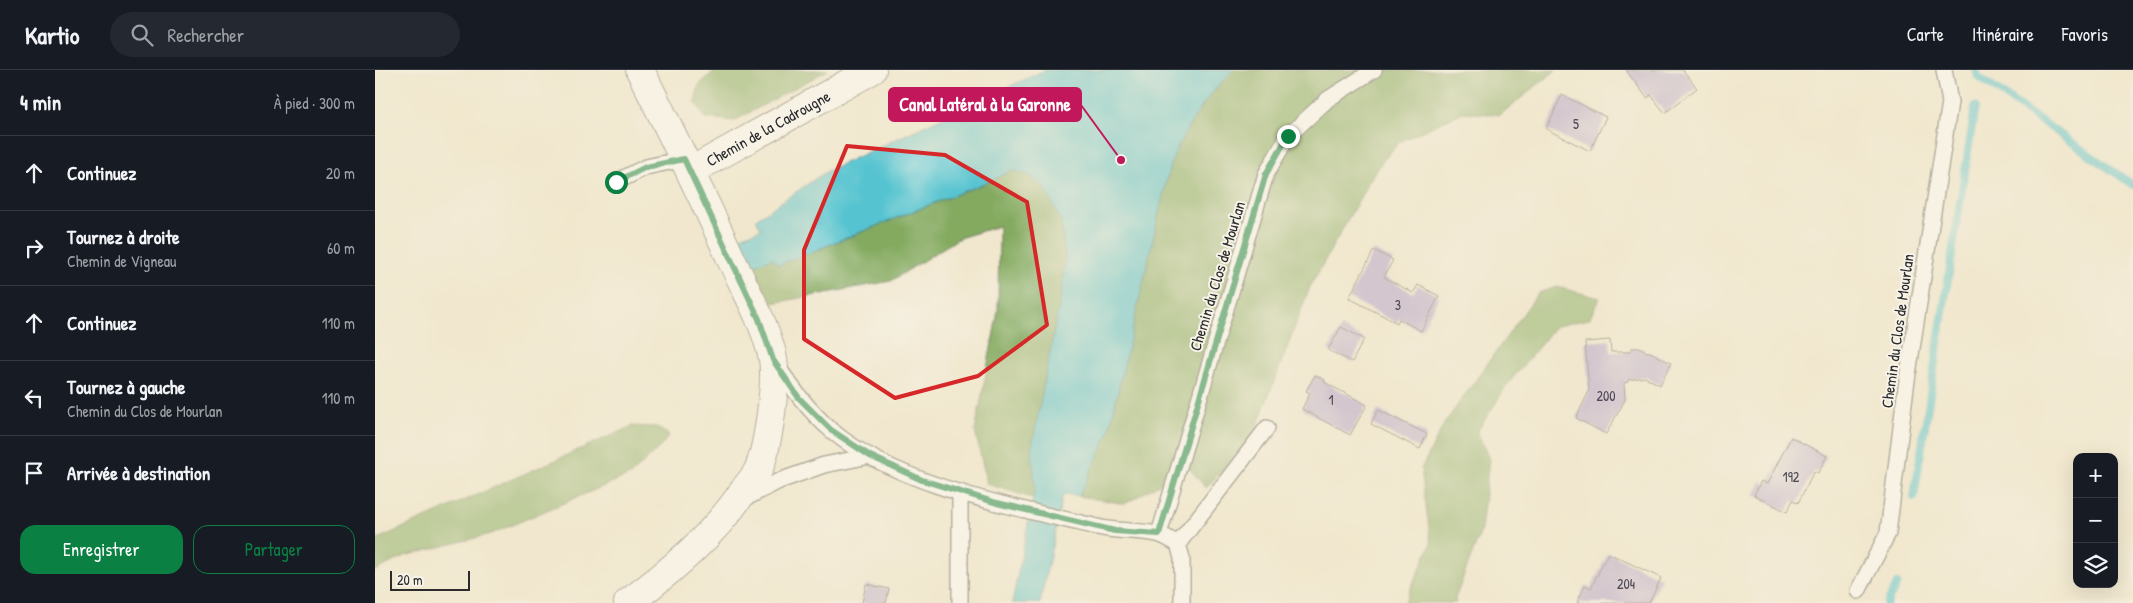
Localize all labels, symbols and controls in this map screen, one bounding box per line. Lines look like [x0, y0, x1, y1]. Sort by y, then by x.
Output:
search box [110, 12, 460, 57]
text: Kartio [25, 19, 80, 51]
icon: search [128, 21, 156, 49]
text: Rechercher [168, 22, 244, 48]
text: Carte [1907, 22, 1944, 47]
text: Itinéraire [1972, 22, 2034, 47]
text: Favoris [2062, 22, 2108, 47]
street label: Chemin de la Cadrougne [702, 84, 835, 171]
text: 4 min [20, 88, 61, 117]
callout: Canal Latéral à la Garonne [889, 88, 1081, 121]
text: À pied · 300 m [274, 92, 355, 114]
text: Canal Latéral à la Garonne [899, 92, 1072, 117]
house number: 5 [1573, 114, 1579, 133]
route end [1277, 125, 1300, 148]
icon: ahead [20, 159, 48, 187]
text: Continuez [67, 160, 136, 186]
text: 20 m [326, 162, 355, 184]
route start [605, 171, 628, 194]
street label: Chemin du Clos de Mourlan [1184, 198, 1250, 354]
text: Tournez à droite [67, 224, 180, 250]
icon: right [20, 234, 48, 262]
text: 60 m [327, 237, 355, 259]
text: Chemin de Vigneau [67, 250, 177, 272]
street label: Chemin du Clos de Mourlan [1875, 252, 1919, 410]
house number: 3 [1395, 295, 1401, 314]
icon: ahead [20, 309, 48, 337]
text: Continuez [67, 310, 136, 336]
text: 110 m [322, 312, 355, 334]
text: Tournez à gauche [67, 374, 185, 400]
icon: left [20, 384, 48, 412]
house number: 200 [1596, 386, 1616, 405]
text: 110 m [322, 387, 355, 409]
house number: 1 [1328, 390, 1334, 409]
text: Chemin du Clos de Mourlan [67, 400, 222, 422]
map controls [2073, 453, 2118, 588]
button: + [2073, 453, 2118, 498]
icon: arrive [20, 459, 48, 487]
text: Arrivée à destination [67, 460, 210, 486]
house number: 192 [1783, 467, 1800, 486]
button: − [2073, 498, 2118, 543]
button: Enregistrer [20, 525, 183, 574]
button: Partager [193, 525, 355, 574]
button: layers [2073, 543, 2118, 588]
scale bar [390, 568, 470, 591]
text: 20 m [397, 570, 423, 589]
house number: 204 [1617, 574, 1635, 593]

